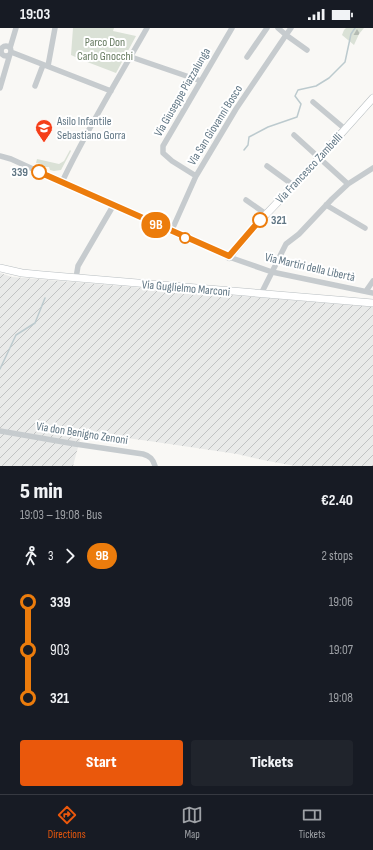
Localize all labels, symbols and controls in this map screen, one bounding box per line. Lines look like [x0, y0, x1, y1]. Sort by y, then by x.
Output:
text: 19:03 [20, 5, 50, 24]
park label: Parco Don Carlo Gnocchi [77, 35, 133, 64]
street label: Via Giuseppe Piazzalunga [151, 45, 214, 139]
street label: Via San Giovanni Bosco [185, 82, 246, 168]
place label: Asilo Infantile Sebastiano Gorra [56, 114, 126, 143]
school or university icon: Asilo Infantile Sebastiano Gorra [34, 118, 54, 143]
street label: Via Francesco Zambelli [273, 130, 346, 207]
marker: 339 [31, 164, 47, 180]
place label: 339 [12, 165, 28, 180]
line badge: 9B [138, 212, 174, 238]
marker: 321 [252, 212, 268, 228]
place label: 321 [271, 213, 287, 228]
text: 9B [149, 216, 163, 233]
unlabelled marker [179, 232, 191, 244]
street label: Via Martiri della Libertà [263, 250, 357, 285]
street label: Via Guglielmo Marconi [141, 277, 231, 300]
street label: Via don Benigno Zenoni [35, 419, 129, 448]
text: 5 min [20, 478, 63, 505]
text: €2.40 [321, 491, 353, 510]
text: 19:03 – 19:08 · Bus [20, 507, 102, 523]
icon: walk [20, 545, 42, 567]
icon: forward [59, 545, 81, 567]
text: 9B [95, 547, 109, 564]
text: 3 [48, 548, 53, 564]
text: 2 stops [322, 548, 353, 564]
text: 339 [50, 593, 71, 612]
text: 19:06 [329, 594, 353, 610]
text: 903 [50, 641, 70, 660]
text: 19:07 [329, 642, 353, 658]
text: 321 [50, 689, 69, 708]
text: 19:08 [329, 690, 353, 706]
button: Start [20, 740, 183, 786]
button: Tickets [191, 740, 353, 786]
tab: Directions [48, 804, 86, 841]
tab: Map [181, 804, 203, 841]
tab: Tickets [299, 804, 325, 841]

